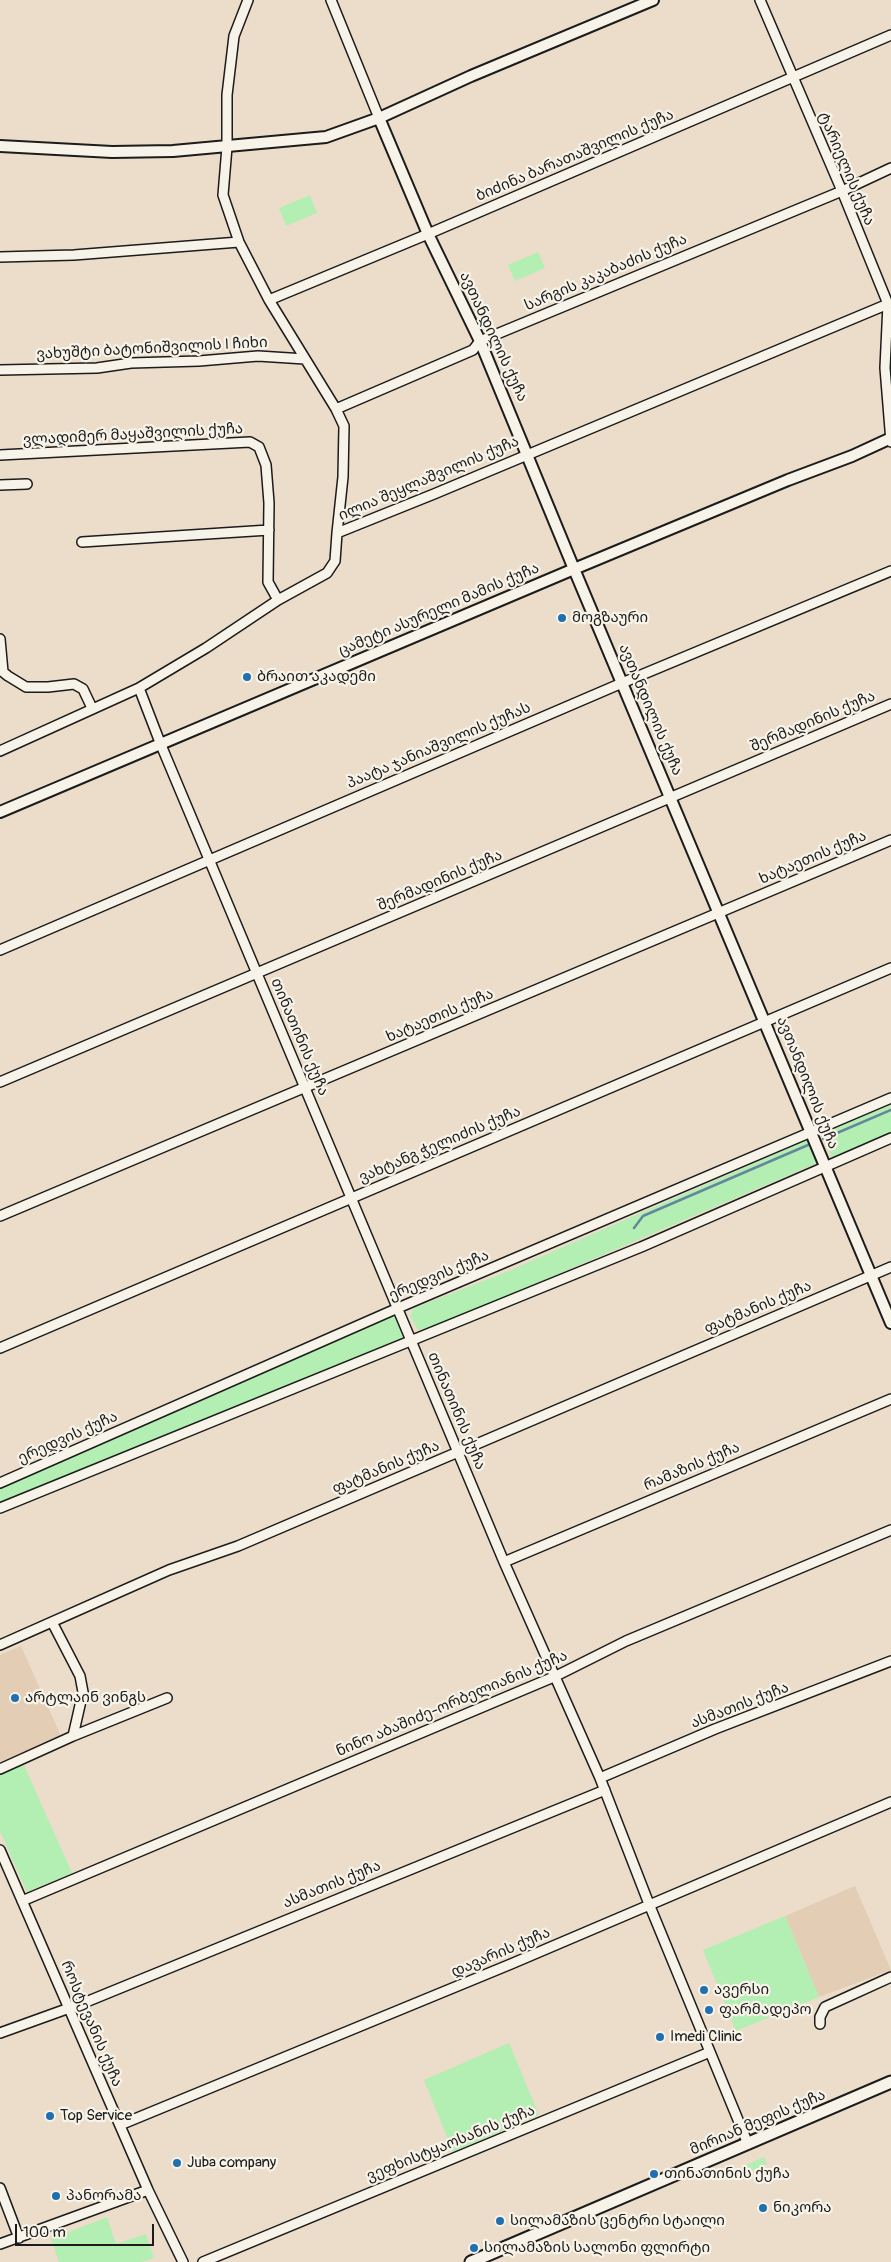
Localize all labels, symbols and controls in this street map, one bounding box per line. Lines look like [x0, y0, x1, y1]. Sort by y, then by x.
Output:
street label: ბიძინა ბარათაშვილის ქუჩა [473, 106, 677, 206]
street label: ტარიელის ქუჩა [814, 110, 878, 228]
street label: სარგის კაკაბაძის ქუჩა [522, 231, 690, 315]
street label: ავთანდილის ქუჩა [455, 269, 531, 405]
street label: ვახუშტი ბატონიშვილის I ჩიხი [36, 334, 268, 364]
street label: ვლადიმერ მაყაშვილის ქუჩა [22, 420, 244, 450]
street label: ილია შეყლაშვილის ქუჩა [336, 433, 522, 525]
street label: ცამეტი ასურელი მამის ქუჩა [336, 559, 542, 661]
place label: მოგზაური [572, 609, 648, 627]
marker: მოგზაური [556, 612, 568, 624]
street label: ავთანდილის ქუჩა [614, 642, 686, 778]
place label: ბრაით აკადემი [257, 668, 376, 686]
marker: ბრაით აკადემი [241, 671, 253, 683]
street label: შერმადინის ქუჩა [748, 688, 878, 756]
street label: პაატა ჯანიაშვილის ქუჩას [344, 699, 534, 793]
street label: ხატაეთის ქუჩა [757, 827, 869, 889]
street label: შერმადინის ქუჩა [375, 847, 505, 915]
street label: თინათინის ქუჩა [266, 975, 332, 1099]
street label: ხატაეთის ქუჩა [384, 985, 496, 1047]
street label: ავთანდილის ქუჩა [772, 1014, 842, 1152]
street label: ვახტანგ ჭელიძის ქუჩა [356, 1103, 524, 1187]
street label: ერედვის ქუჩა [386, 1247, 492, 1305]
street label: ფატმანის ქუჩა [702, 1277, 814, 1339]
street label: თინათინის ქუჩა [423, 1349, 489, 1473]
street label: ერედვის ქუჩა [15, 1408, 121, 1468]
street label: ფატმანის ქუჩა [330, 1437, 442, 1499]
street label: რამაზის ქუჩა [641, 1439, 743, 1495]
street label: ნინო აბაშიძე-ორბელიანის ქუჩა [334, 1647, 570, 1761]
street label: ასმათის ქუჩა [688, 1679, 792, 1733]
place label: არტლაინ ვინგს [25, 1689, 146, 1707]
marker: არტლაინ ვინგს [9, 1692, 21, 1704]
street label: ასმათის ქუჩა [281, 1857, 383, 1913]
street label: დავარის ქუჩა [449, 1924, 553, 1982]
street label: როსტევანის ქუჩა [56, 1958, 126, 2090]
place label: ავერსი [714, 1981, 769, 1999]
marker: ავერსი [698, 1984, 710, 1996]
place label: ფარმადეპო [719, 2001, 812, 2019]
marker: ფარმადეპო [703, 2004, 715, 2016]
place label: Imedi Clinic [670, 2028, 742, 2046]
marker: Imedi Clinic [654, 2031, 666, 2043]
street label: მირიან მეფის ქუჩა [688, 2086, 828, 2160]
street label: ვეფხისტყაოსანის ქუჩა [364, 2102, 538, 2186]
place label: Top Service [60, 2107, 132, 2125]
marker: Top Service [44, 2110, 56, 2122]
place label: Juba company [187, 2154, 276, 2172]
marker: Juba company [171, 2157, 183, 2169]
place label: თინათინის ქუჩა [664, 2165, 790, 2183]
marker: თინათინის ქუჩა [648, 2168, 660, 2180]
place label: პანორამა [66, 2187, 142, 2205]
marker: პანორამა [50, 2190, 62, 2202]
place label: ნიკორა [773, 2199, 831, 2217]
marker: ნიკორა [757, 2202, 769, 2214]
place label: სილამაზის ცენტრი სტაილი [510, 2212, 725, 2230]
scale bar [18, 2214, 156, 2246]
marker: სილამაზის ცენტრი სტაილი [494, 2215, 506, 2227]
text: 100 m [23, 2223, 66, 2242]
place label: სილამაზის სალონი ფლირტი [484, 2239, 710, 2257]
marker: სილამაზის სალონი ფლირტი [468, 2242, 480, 2254]

